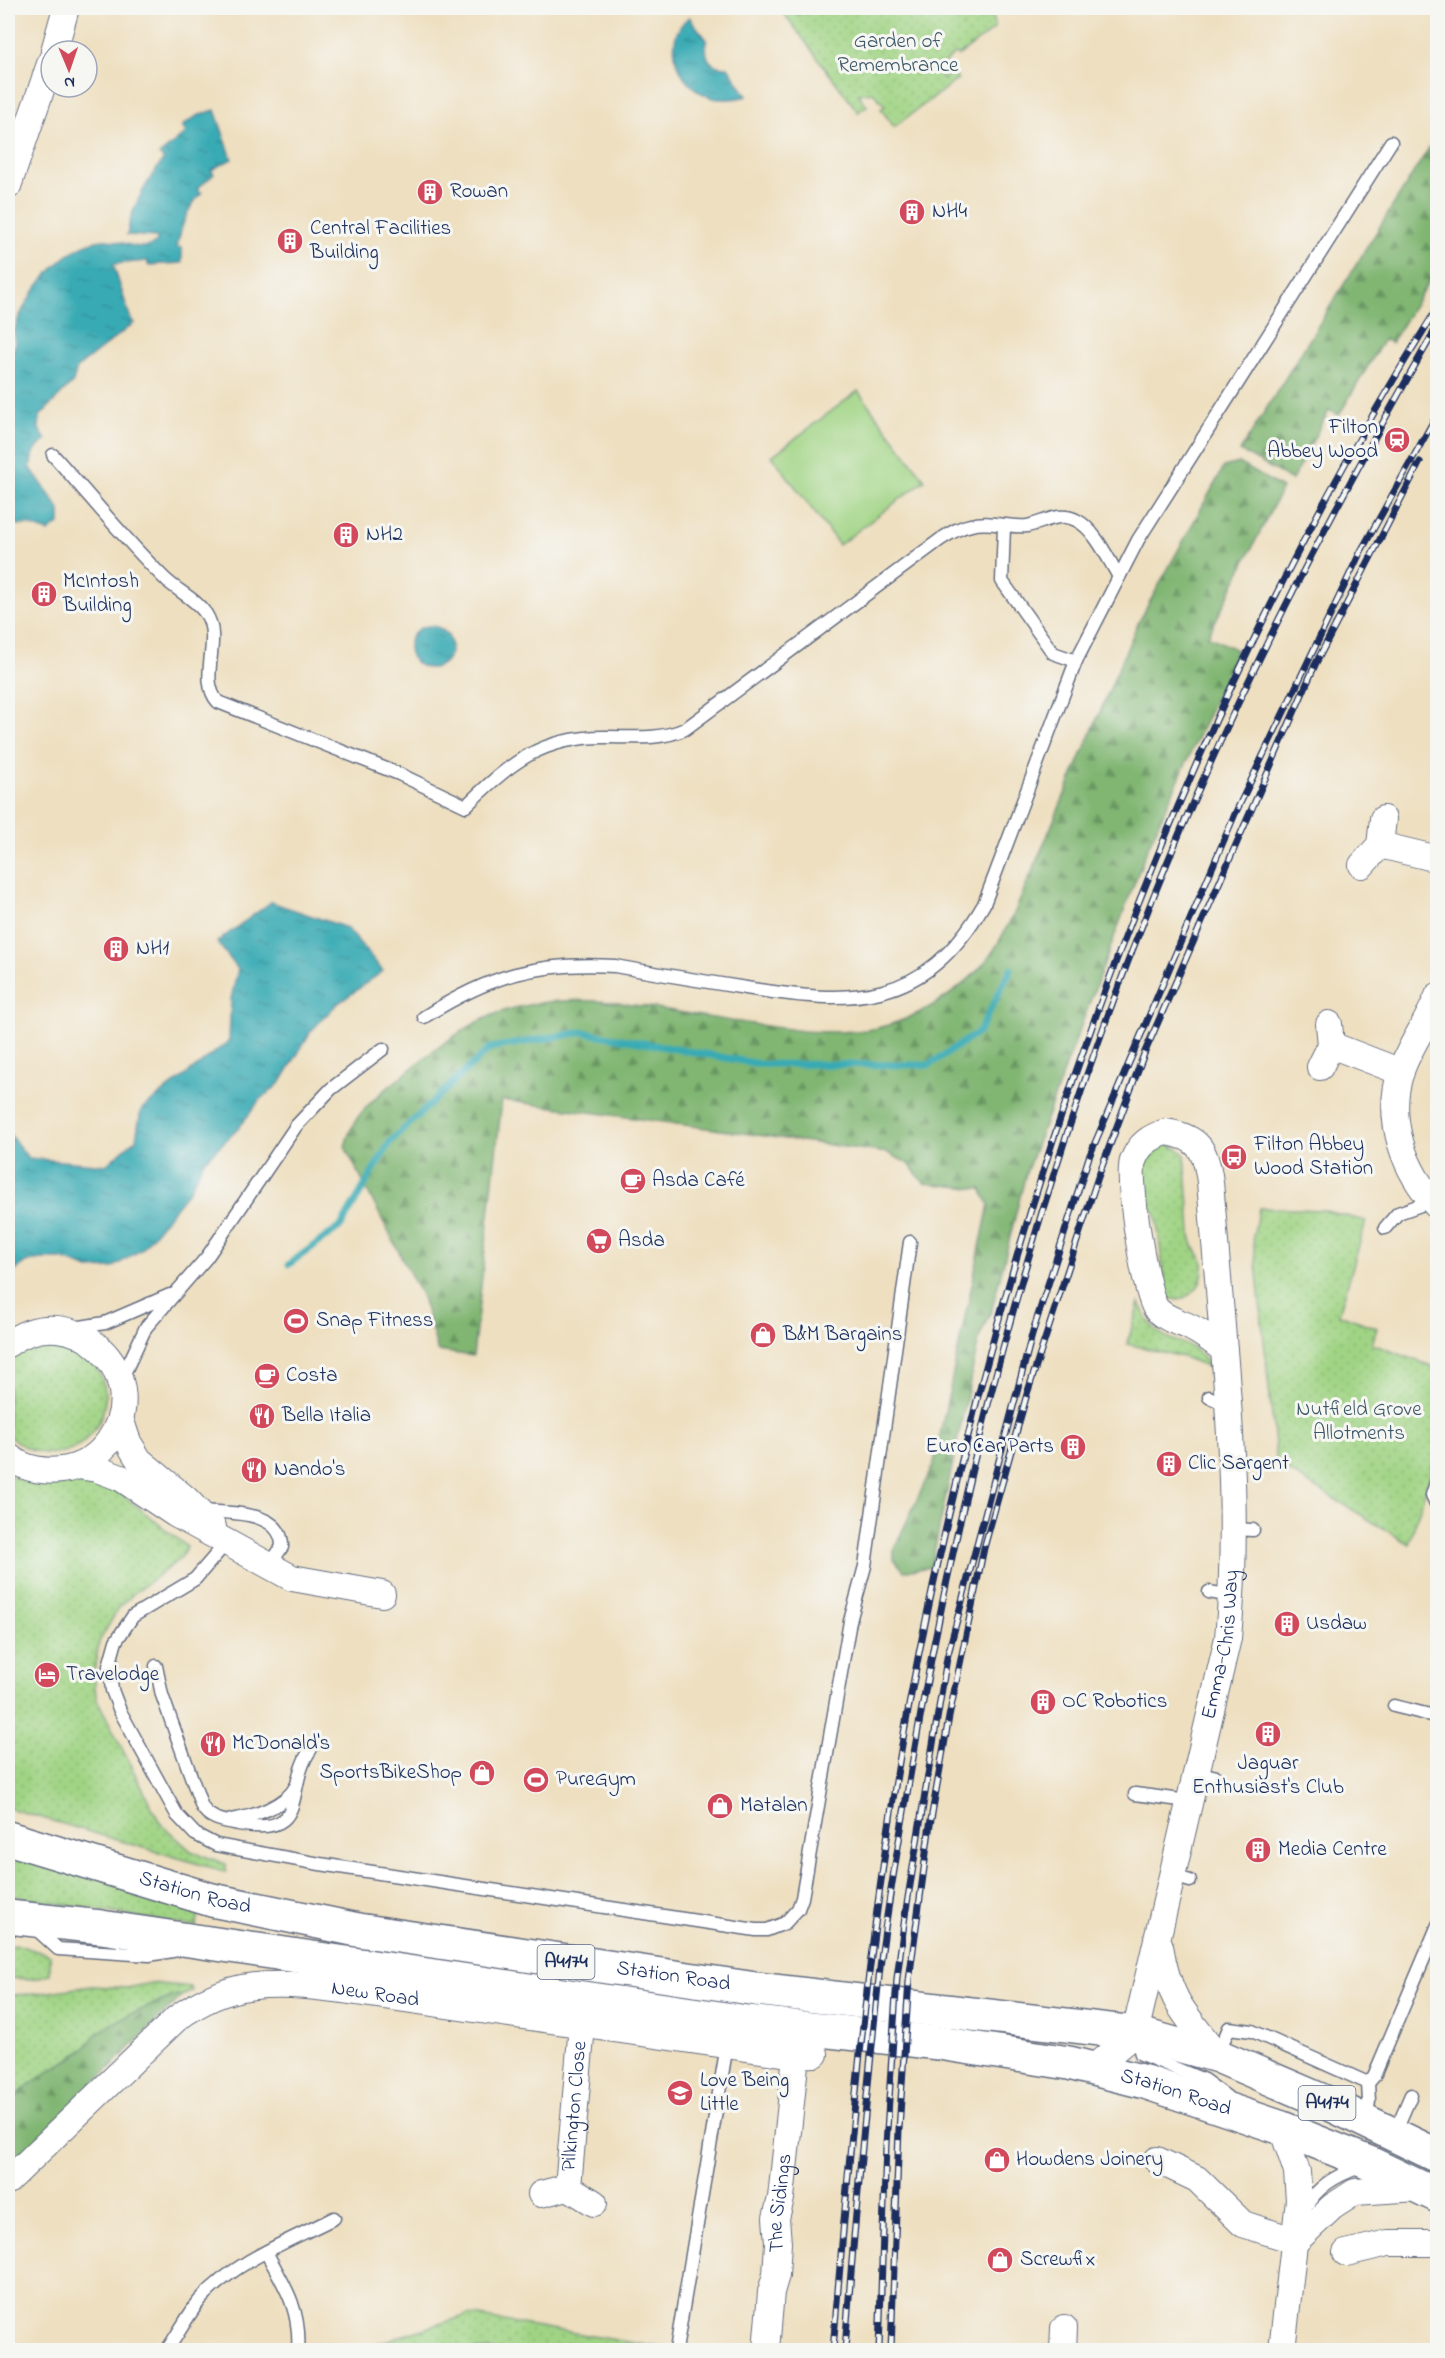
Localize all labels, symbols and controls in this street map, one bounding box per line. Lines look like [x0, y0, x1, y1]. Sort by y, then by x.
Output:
park label: Garden of Remembrance [837, 27, 959, 81]
north arrow [39, 39, 99, 99]
text: N [63, 70, 75, 94]
building icon: Rowan [415, 177, 445, 207]
place label: Rowan [450, 177, 508, 207]
building icon: NH4 [897, 197, 927, 227]
place label: NH4 [932, 197, 967, 227]
place label: Central Facilities Building [309, 214, 451, 270]
building icon: Central Facilities Building [275, 226, 305, 256]
place label: Filton Abbey Wood [1267, 413, 1378, 469]
station icon: Filton Abbey Wood [1382, 425, 1412, 455]
building icon: NH2 [331, 520, 361, 550]
place label: NH2 [366, 520, 403, 550]
place label: McIntosh Building [62, 567, 139, 623]
building icon: McIntosh Building [29, 579, 59, 609]
building icon: NH1 [101, 934, 131, 964]
place label: NH1 [136, 934, 169, 964]
place label: Filton Abbey Wood Station [1253, 1130, 1373, 1184]
bus stop icon: Filton Abbey Wood Station [1219, 1142, 1249, 1172]
cafe icon: Asda Café [618, 1166, 648, 1196]
place label: Asda Café [652, 1166, 745, 1196]
supermarket icon: Asda [584, 1226, 614, 1256]
place label: Asda [618, 1226, 665, 1256]
sports icon: Snap Fitness [281, 1306, 311, 1336]
place label: Snap Fitness [316, 1306, 433, 1336]
shop icon: B&M Bargains [748, 1320, 778, 1350]
place label: B&M Bargains [782, 1320, 902, 1352]
cafe icon: Costa [252, 1361, 282, 1391]
place label: Costa [286, 1361, 338, 1391]
park label: Nutfield Grove Allotments [1296, 1395, 1422, 1449]
restaurant icon: Bella Italia [247, 1401, 277, 1431]
place label: Bella Italia [281, 1401, 371, 1431]
place label: Euro Car Parts [926, 1432, 1054, 1462]
building icon: Euro Car Parts [1058, 1432, 1088, 1462]
building icon: Clic Sargent [1154, 1449, 1184, 1479]
place label: Clic Sargent [1188, 1449, 1289, 1481]
restaurant icon: Nando's [239, 1455, 269, 1485]
place label: Nando's [274, 1455, 345, 1485]
street label: Emma-Chris Way [1194, 1569, 1249, 1723]
building icon: Usdaw [1272, 1609, 1302, 1639]
place label: Usdaw [1306, 1609, 1367, 1639]
hotel icon: Travelodge [32, 1660, 62, 1690]
place label: Travelodge [66, 1660, 160, 1692]
building icon: OC Robotics [1028, 1687, 1058, 1717]
place label: OC Robotics [1062, 1687, 1167, 1717]
building icon: Jaguar Enthusiast's Club [1253, 1719, 1283, 1749]
restaurant icon: McDonald's [198, 1729, 228, 1759]
place label: McDonald's [232, 1729, 330, 1759]
place label: Jaguar Enthusiast's Club [1192, 1749, 1344, 1803]
place label: SportsBikeShop [320, 1758, 462, 1788]
shop icon: SportsBikeShop [467, 1758, 497, 1788]
sports icon: PureGym [521, 1765, 551, 1795]
place label: PureGym [556, 1765, 636, 1797]
shop icon: Matalan [705, 1791, 735, 1821]
place label: Matalan [740, 1791, 808, 1821]
building icon: Media Centre [1243, 1835, 1273, 1865]
place label: Media Centre [1278, 1835, 1387, 1865]
street label: Station Road [135, 1864, 254, 1923]
road number: A4174 [538, 1945, 594, 1979]
street label: Station Road [614, 1953, 733, 2000]
street label: New Road [329, 1974, 421, 2016]
street label: Pilkington Close [554, 2039, 596, 2173]
street label: Station Road [1117, 2061, 1235, 2125]
place label: Love Being Little [700, 2066, 789, 2120]
school or university icon: Love Being Little [665, 2078, 695, 2108]
road number: A4174 [1298, 2086, 1356, 2120]
shop icon: Howdens Joinery [982, 2145, 1012, 2175]
place label: Howdens Joinery [1016, 2145, 1163, 2177]
street label: The Sidings [761, 2152, 801, 2254]
shop icon: Screwfix [985, 2245, 1015, 2275]
place label: Screwfix [1020, 2245, 1095, 2275]

